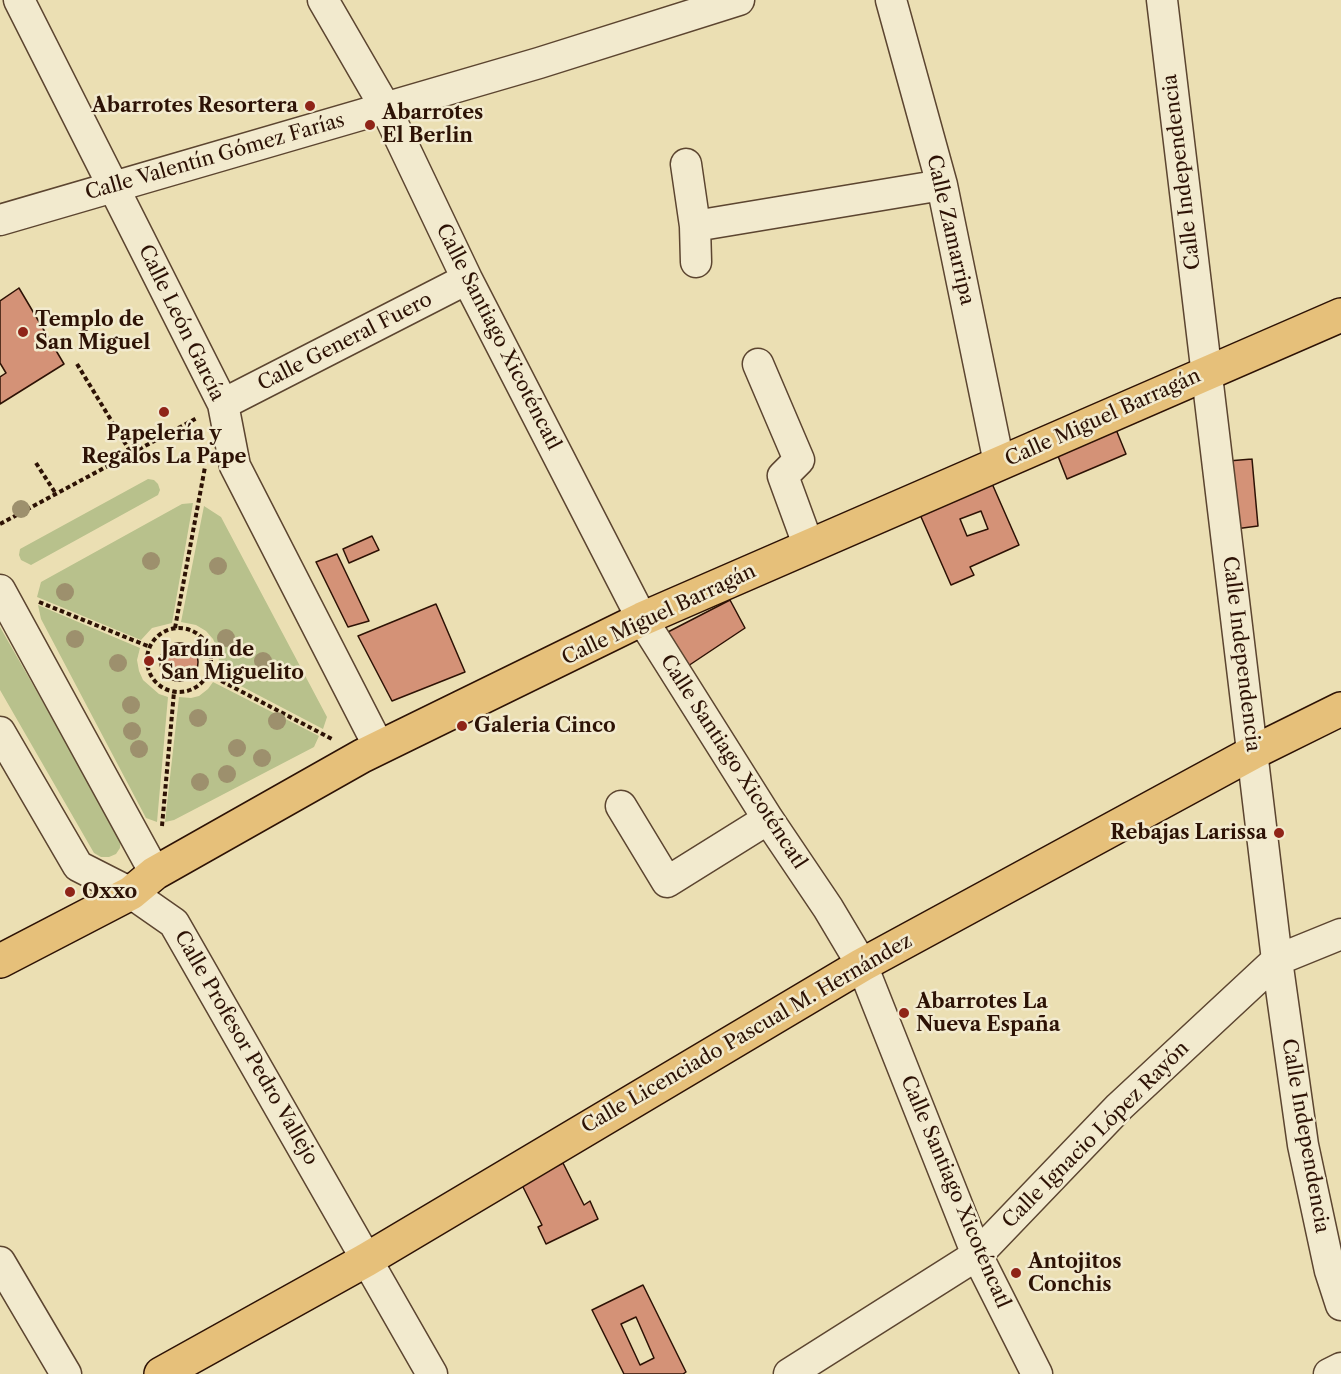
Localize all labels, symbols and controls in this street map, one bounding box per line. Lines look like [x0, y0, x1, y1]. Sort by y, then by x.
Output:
street label: Calle Independencia [1158, 73, 1206, 271]
place label: Abarrotes Resortera [91, 94, 298, 118]
marker: Abarrotes Resortera [303, 99, 317, 113]
place label: Abarrotes El Berlin [382, 101, 483, 148]
street label: Calle Valentín Gómez Farías [83, 108, 347, 206]
marker: Abarrotes El Berlin [363, 118, 377, 132]
street label: Calle Zamarripa [921, 153, 979, 307]
street label: Calle Santiago Xicoténcatl [430, 220, 566, 454]
street label: Calle León García [133, 241, 229, 405]
street label: Calle General Fuero [254, 288, 436, 396]
place label: Templo de San Miguel [35, 308, 150, 355]
marker: Templo de San Miguel [16, 325, 30, 339]
street label: Calle Miguel Barragán [1002, 364, 1204, 472]
marker: Papelería y Regalos La Pape [157, 405, 171, 419]
place label: Papelería y Regalos La Pape [82, 422, 246, 469]
street label: Calle Independencia [1217, 555, 1265, 753]
street label: Calle Miguel Barragán [558, 559, 760, 671]
place label: Jardín de San Miguelito [161, 638, 304, 685]
street label: Calle Santiago Xicoténcatl [655, 650, 811, 874]
marker: Jardín de San Miguelito [142, 654, 156, 668]
place label: Galeria Cinco [474, 714, 616, 738]
marker: Galeria Cinco [455, 719, 469, 733]
place label: Rebajas Larissa [1110, 821, 1267, 845]
marker: Rebajas Larissa [1272, 826, 1286, 840]
place label: Oxxo [82, 880, 137, 904]
marker: Oxxo [63, 885, 77, 899]
street label: Calle Profesor Pedro Vallejo [169, 926, 323, 1170]
street label: Calle Licenciado Pascual M. Hernández [577, 929, 917, 1139]
place label: Abarrotes La Nueva España [916, 990, 1060, 1037]
marker: Abarrotes La Nueva España [897, 1006, 911, 1020]
street label: Calle Ignacio López Rayón [998, 1037, 1194, 1233]
street label: Calle Independencia [1276, 1037, 1334, 1235]
street label: Calle Santiago Xicoténcatl [895, 1072, 1015, 1312]
place label: Antojitos Conchis [1028, 1250, 1122, 1297]
marker: Antojitos Conchis [1009, 1266, 1023, 1280]

